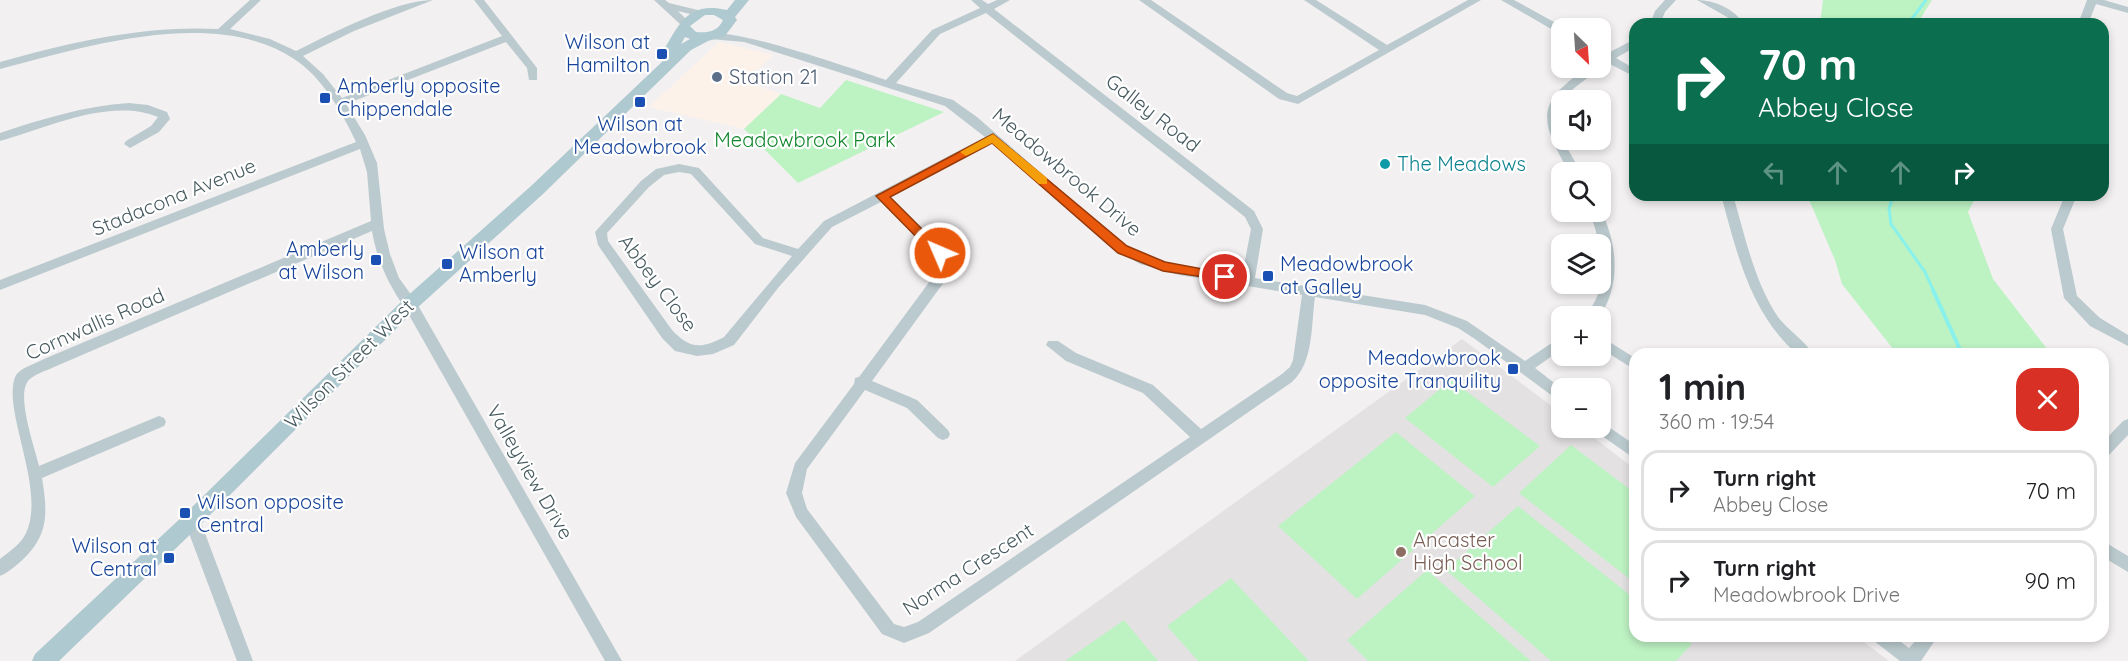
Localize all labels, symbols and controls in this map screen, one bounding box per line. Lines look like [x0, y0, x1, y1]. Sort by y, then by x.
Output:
north arrow [1551, 18, 1611, 78]
map controls [1551, 18, 1611, 438]
place label: Wilson at Hamilton [564, 29, 650, 77]
text: 70 m [1758, 38, 1857, 91]
icon: right [1659, 42, 1737, 120]
marker: Wilson at Hamilton [655, 47, 669, 61]
place label: Station 21 [729, 64, 818, 89]
street label: Galley Road [1101, 68, 1206, 157]
marker: Station 21 [710, 70, 724, 84]
place label: Amberly opposite Chippendale [337, 73, 500, 121]
button: sound [1551, 90, 1611, 150]
text: Abbey Close [1758, 90, 1914, 124]
marker: Amberly opposite Chippendale [318, 91, 332, 105]
marker: Wilson at Meadowbrook [633, 95, 647, 109]
street label: Meadowbrook Drive [988, 102, 1147, 241]
place label: Wilson at Meadowbrook [573, 111, 707, 159]
park label: Meadowbrook Park [714, 127, 896, 152]
place label: The Meadows [1397, 151, 1526, 176]
street label: Stadacona Avenue [88, 152, 259, 241]
icon: left [1758, 156, 1791, 189]
icon: ahead [1821, 156, 1854, 189]
icon: ahead [1884, 156, 1917, 189]
icon: right [1947, 156, 1980, 189]
marker: The Meadows [1378, 157, 1392, 171]
button: search [1551, 162, 1611, 222]
position arrow [908, 221, 972, 285]
street label: Abbey Close [614, 229, 703, 336]
button: layers [1551, 234, 1611, 294]
place label: Amberly at Wilson [278, 236, 364, 284]
place label: Wilson at Amberly [459, 239, 545, 287]
pin [1199, 251, 1250, 302]
place label: Meadowbrook at Galley [1280, 251, 1414, 299]
marker: Amberly at Wilson [369, 253, 383, 267]
marker: Wilson at Amberly [440, 257, 454, 271]
icon: arrive [1208, 260, 1241, 293]
marker: Meadowbrook at Galley [1261, 269, 1275, 283]
street label: Cornwallis Road [21, 282, 168, 365]
street label: Wilson Street West [279, 293, 419, 434]
button: + [1551, 306, 1611, 366]
place label: Meadowbrook opposite Tranquility [1319, 345, 1501, 393]
marker: Meadowbrook opposite Tranquility [1506, 362, 1520, 376]
text: 1 min [1659, 364, 1746, 409]
button: close [2016, 368, 2079, 431]
button: − [1551, 378, 1611, 438]
street label: Valleyview Drive [482, 400, 579, 544]
text: 360 m · 19:54 [1659, 409, 1774, 434]
text: Turn right [1713, 464, 1817, 492]
icon: right [1662, 474, 1695, 507]
text: 70 m [2026, 477, 2076, 505]
place label: Wilson opposite Central [197, 489, 344, 537]
text: Abbey Close [1713, 492, 1828, 517]
marker: Wilson opposite Central [178, 506, 192, 520]
street label: Norma Crescent [898, 517, 1038, 620]
place label: Ancaster High School [1413, 527, 1523, 575]
place label: Wilson at Central [71, 533, 157, 581]
marker: Ancaster High School [1394, 545, 1408, 559]
marker: Wilson at Central [162, 551, 176, 565]
text: Turn right [1713, 554, 1817, 582]
icon: right [1662, 564, 1695, 597]
text: 90 m [2025, 567, 2076, 595]
text: Meadowbrook Drive [1713, 582, 1900, 607]

